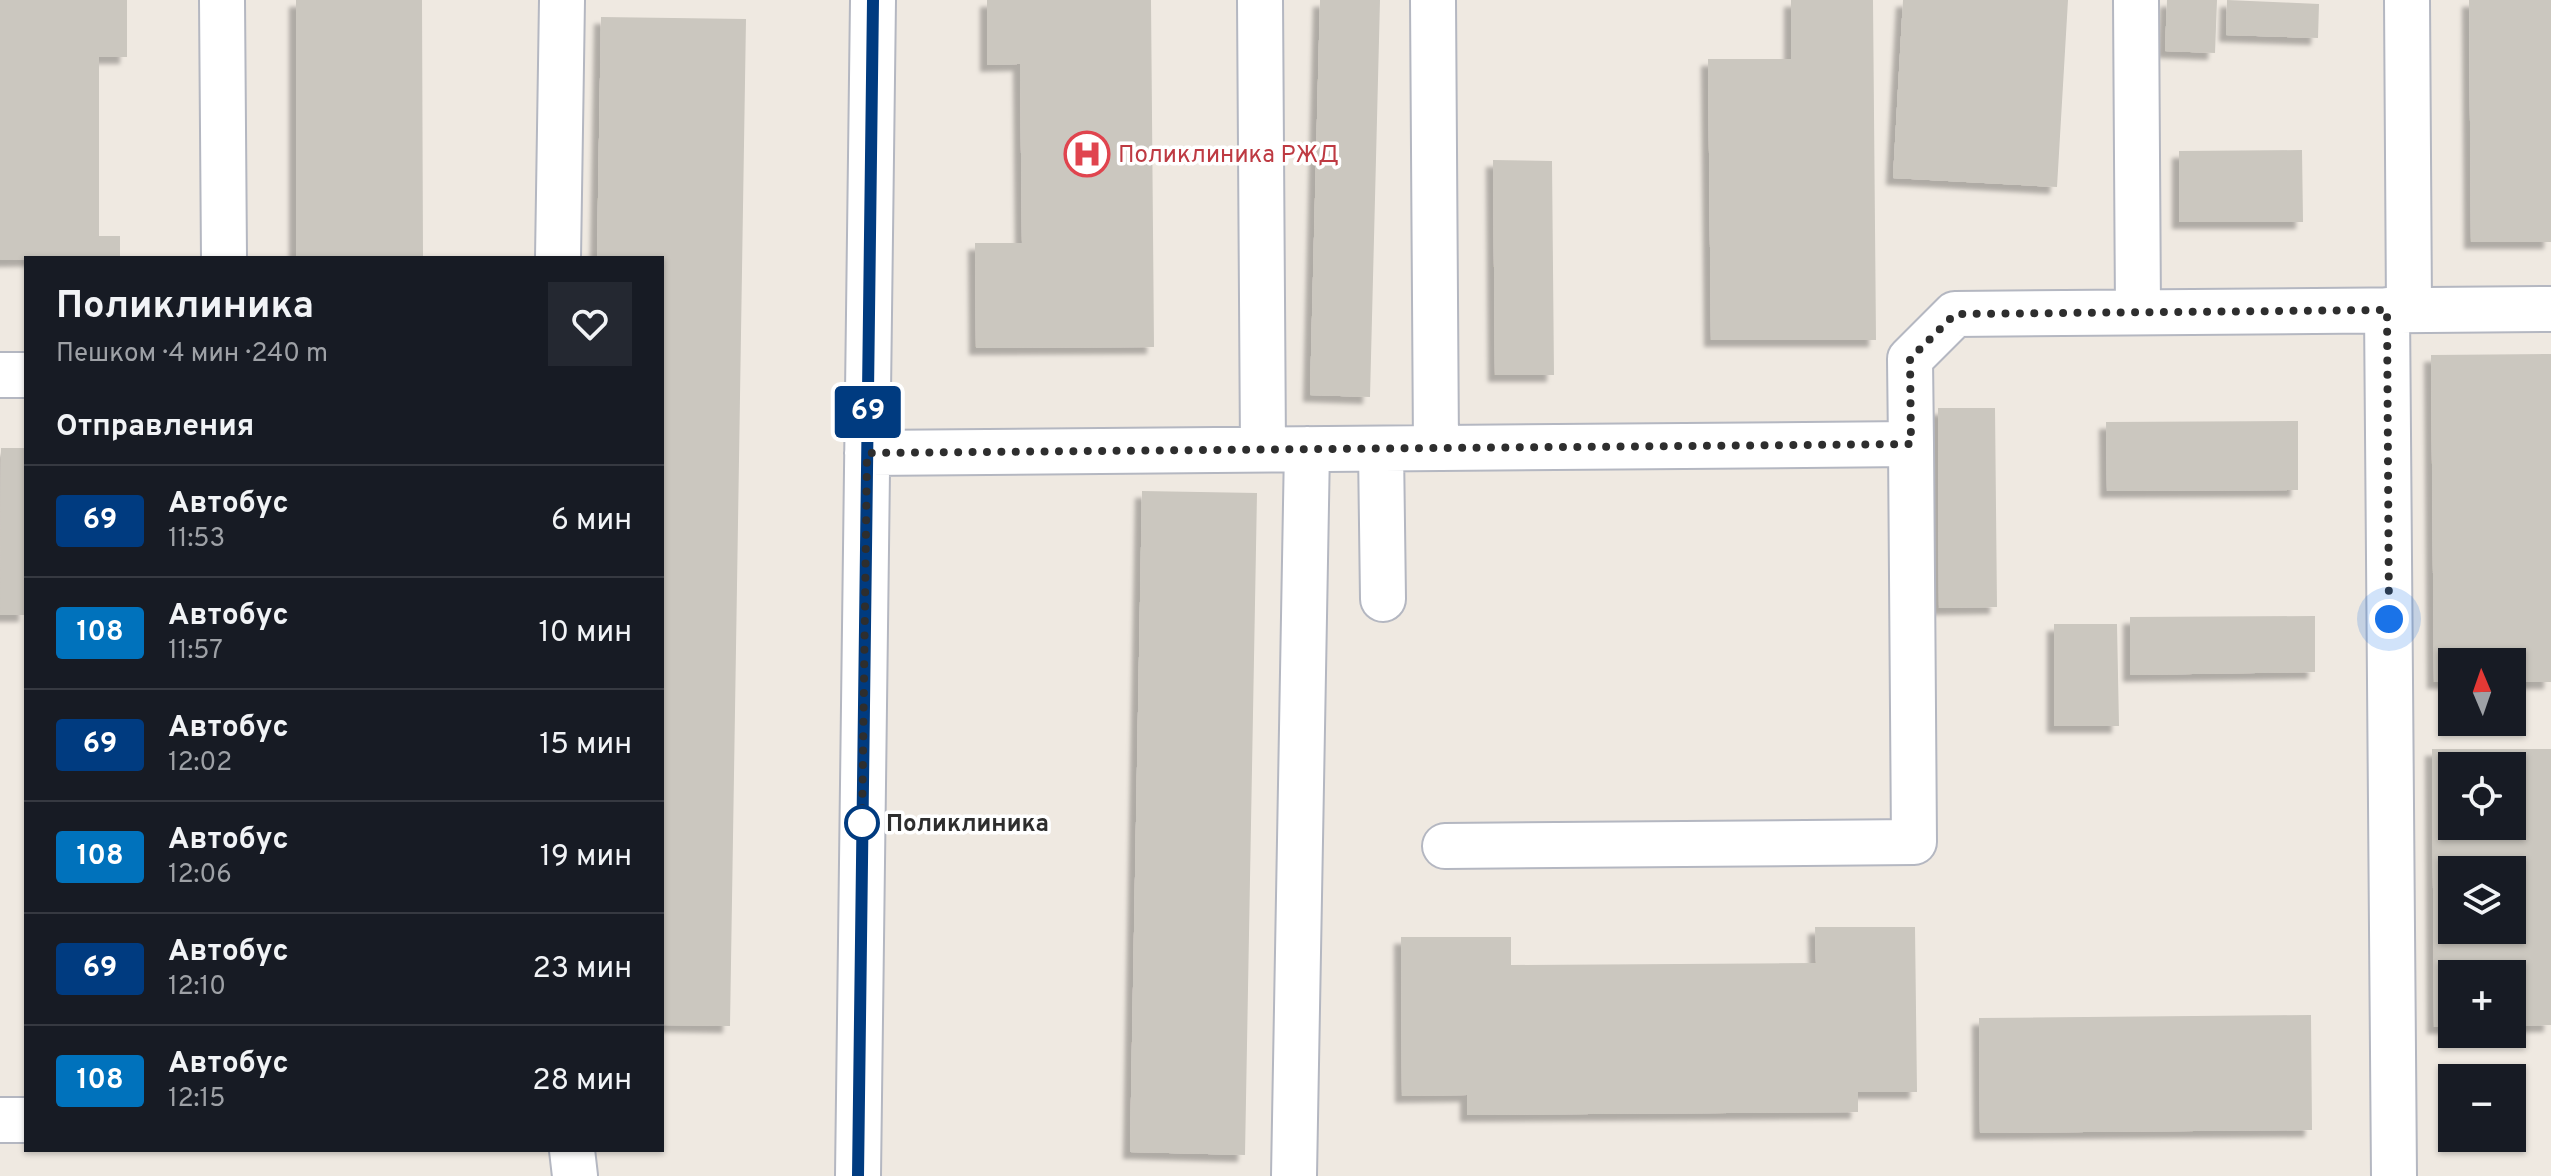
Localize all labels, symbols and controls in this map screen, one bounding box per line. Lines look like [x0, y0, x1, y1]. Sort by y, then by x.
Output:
hospital icon: Поликлиника РЖД [1063, 130, 1111, 178]
place label: Поликлиника РЖД [1118, 141, 1339, 171]
button: heart [548, 282, 632, 366]
text: Поликлиника [56, 283, 314, 332]
text: Пешком · 4 мин · 240 m [56, 338, 328, 371]
line badge: 69 [832, 386, 904, 438]
text: 69 [851, 394, 885, 430]
text: Отправления [56, 409, 254, 446]
text: Автобус [168, 486, 289, 523]
text: 69 [83, 503, 117, 539]
text: 6 мин [551, 503, 632, 540]
text: 11:53 [168, 523, 225, 556]
text: Автобус [168, 598, 289, 635]
your location [2369, 599, 2409, 639]
text: 108 [76, 615, 124, 651]
text: 10 мин [539, 615, 632, 652]
text: 11:57 [168, 635, 223, 668]
north arrow [2438, 648, 2526, 736]
map controls [2438, 648, 2526, 1152]
text: Автобус [168, 710, 289, 747]
text: 69 [83, 727, 117, 763]
text: 15 мин [539, 727, 632, 764]
text: 12:02 [168, 747, 232, 780]
button: locate [2438, 752, 2526, 840]
marker: Поликлиника [845, 806, 879, 840]
place label: Поликлиника [886, 810, 1049, 840]
text: Автобус [168, 822, 289, 859]
text: 108 [76, 839, 124, 875]
text: 19 мин [540, 839, 632, 876]
button: layers [2438, 856, 2526, 944]
text: 12:06 [168, 859, 232, 892]
text: Автобус [168, 934, 289, 971]
text: 69 [83, 951, 117, 987]
text: 23 мин [533, 951, 632, 988]
button: + [2438, 960, 2526, 1048]
text: 12:10 [168, 971, 226, 1004]
text: Автобус [168, 1046, 289, 1083]
text: 108 [76, 1063, 124, 1099]
text: 28 мин [532, 1063, 632, 1100]
button: − [2438, 1064, 2526, 1152]
text: 12:15 [168, 1083, 225, 1116]

